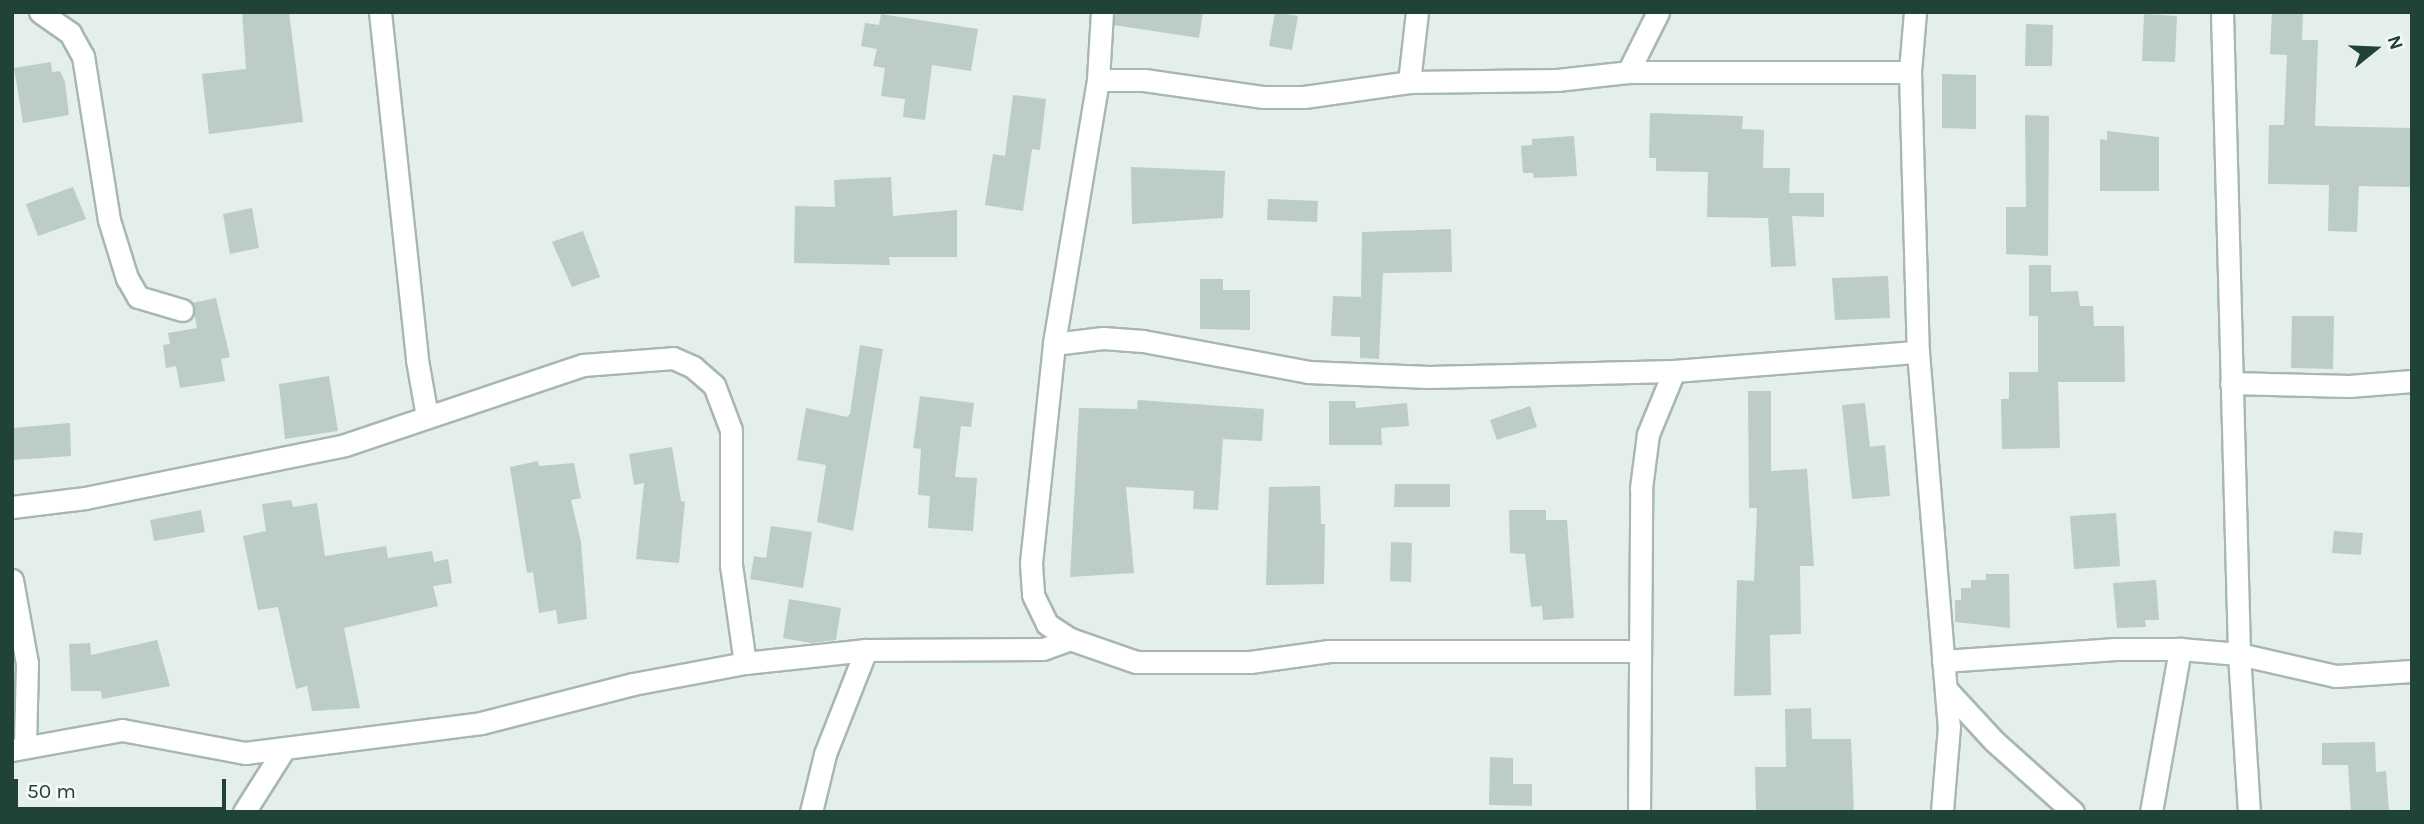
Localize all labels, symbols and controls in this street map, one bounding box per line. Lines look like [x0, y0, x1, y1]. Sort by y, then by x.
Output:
north arrow [2340, 14, 2410, 84]
text: N [2382, 33, 2408, 52]
scale bar [18, 764, 229, 808]
text: 50 m [27, 779, 76, 803]

